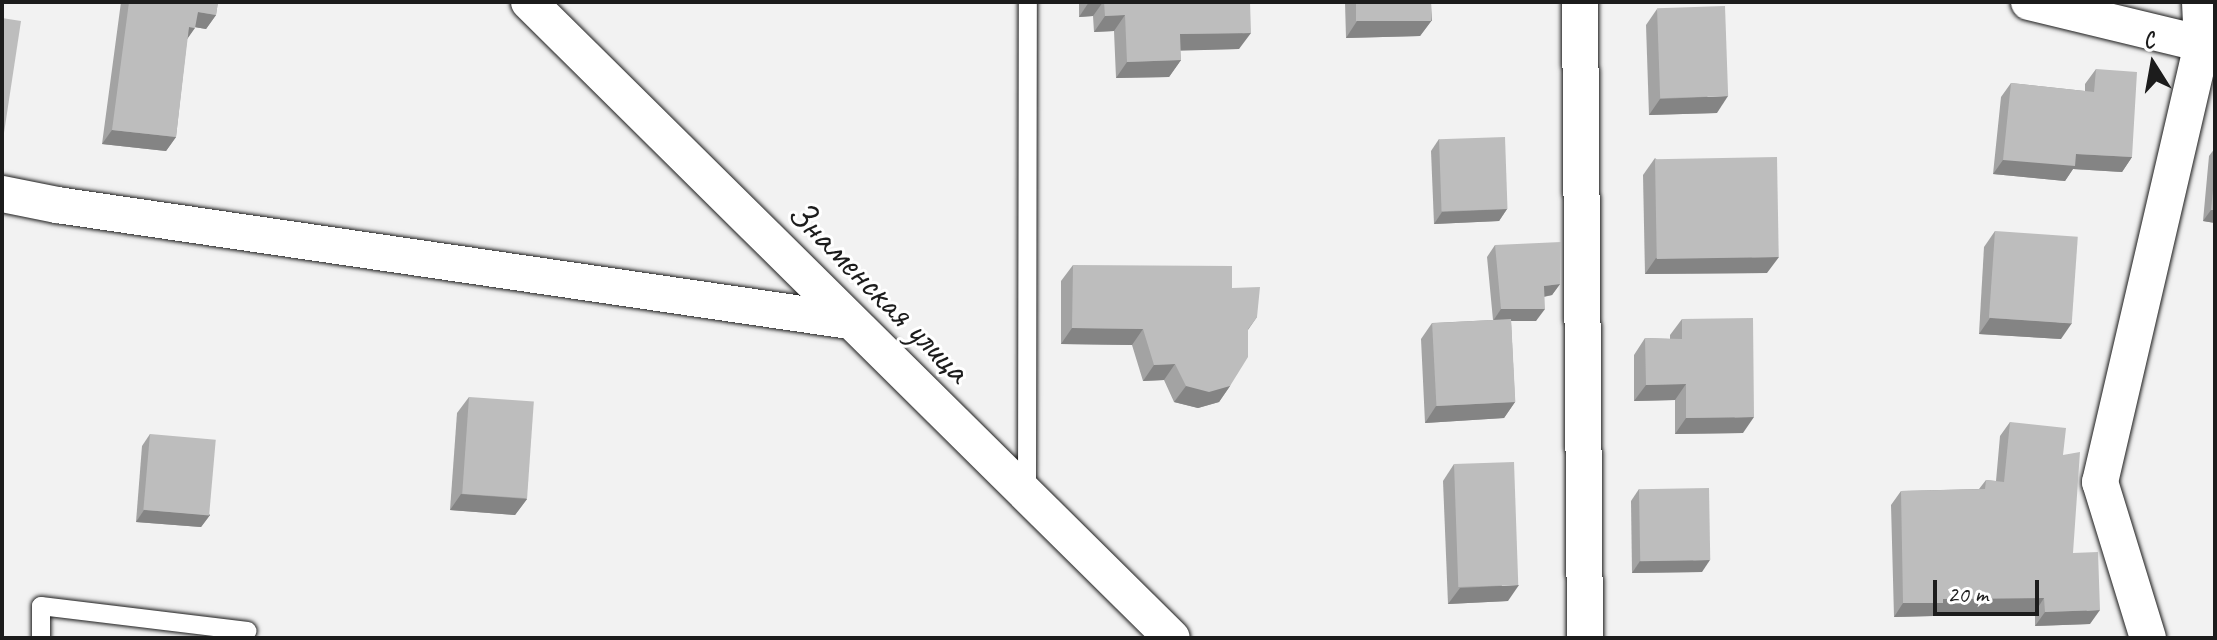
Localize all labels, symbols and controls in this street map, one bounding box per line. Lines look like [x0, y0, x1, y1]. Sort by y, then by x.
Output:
north arrow [2113, 24, 2193, 104]
text: С [2140, 26, 2156, 55]
street label: Знаменская улица [777, 189, 981, 393]
scale bar [1937, 564, 2043, 614]
text: 20 m [1947, 579, 1988, 609]

